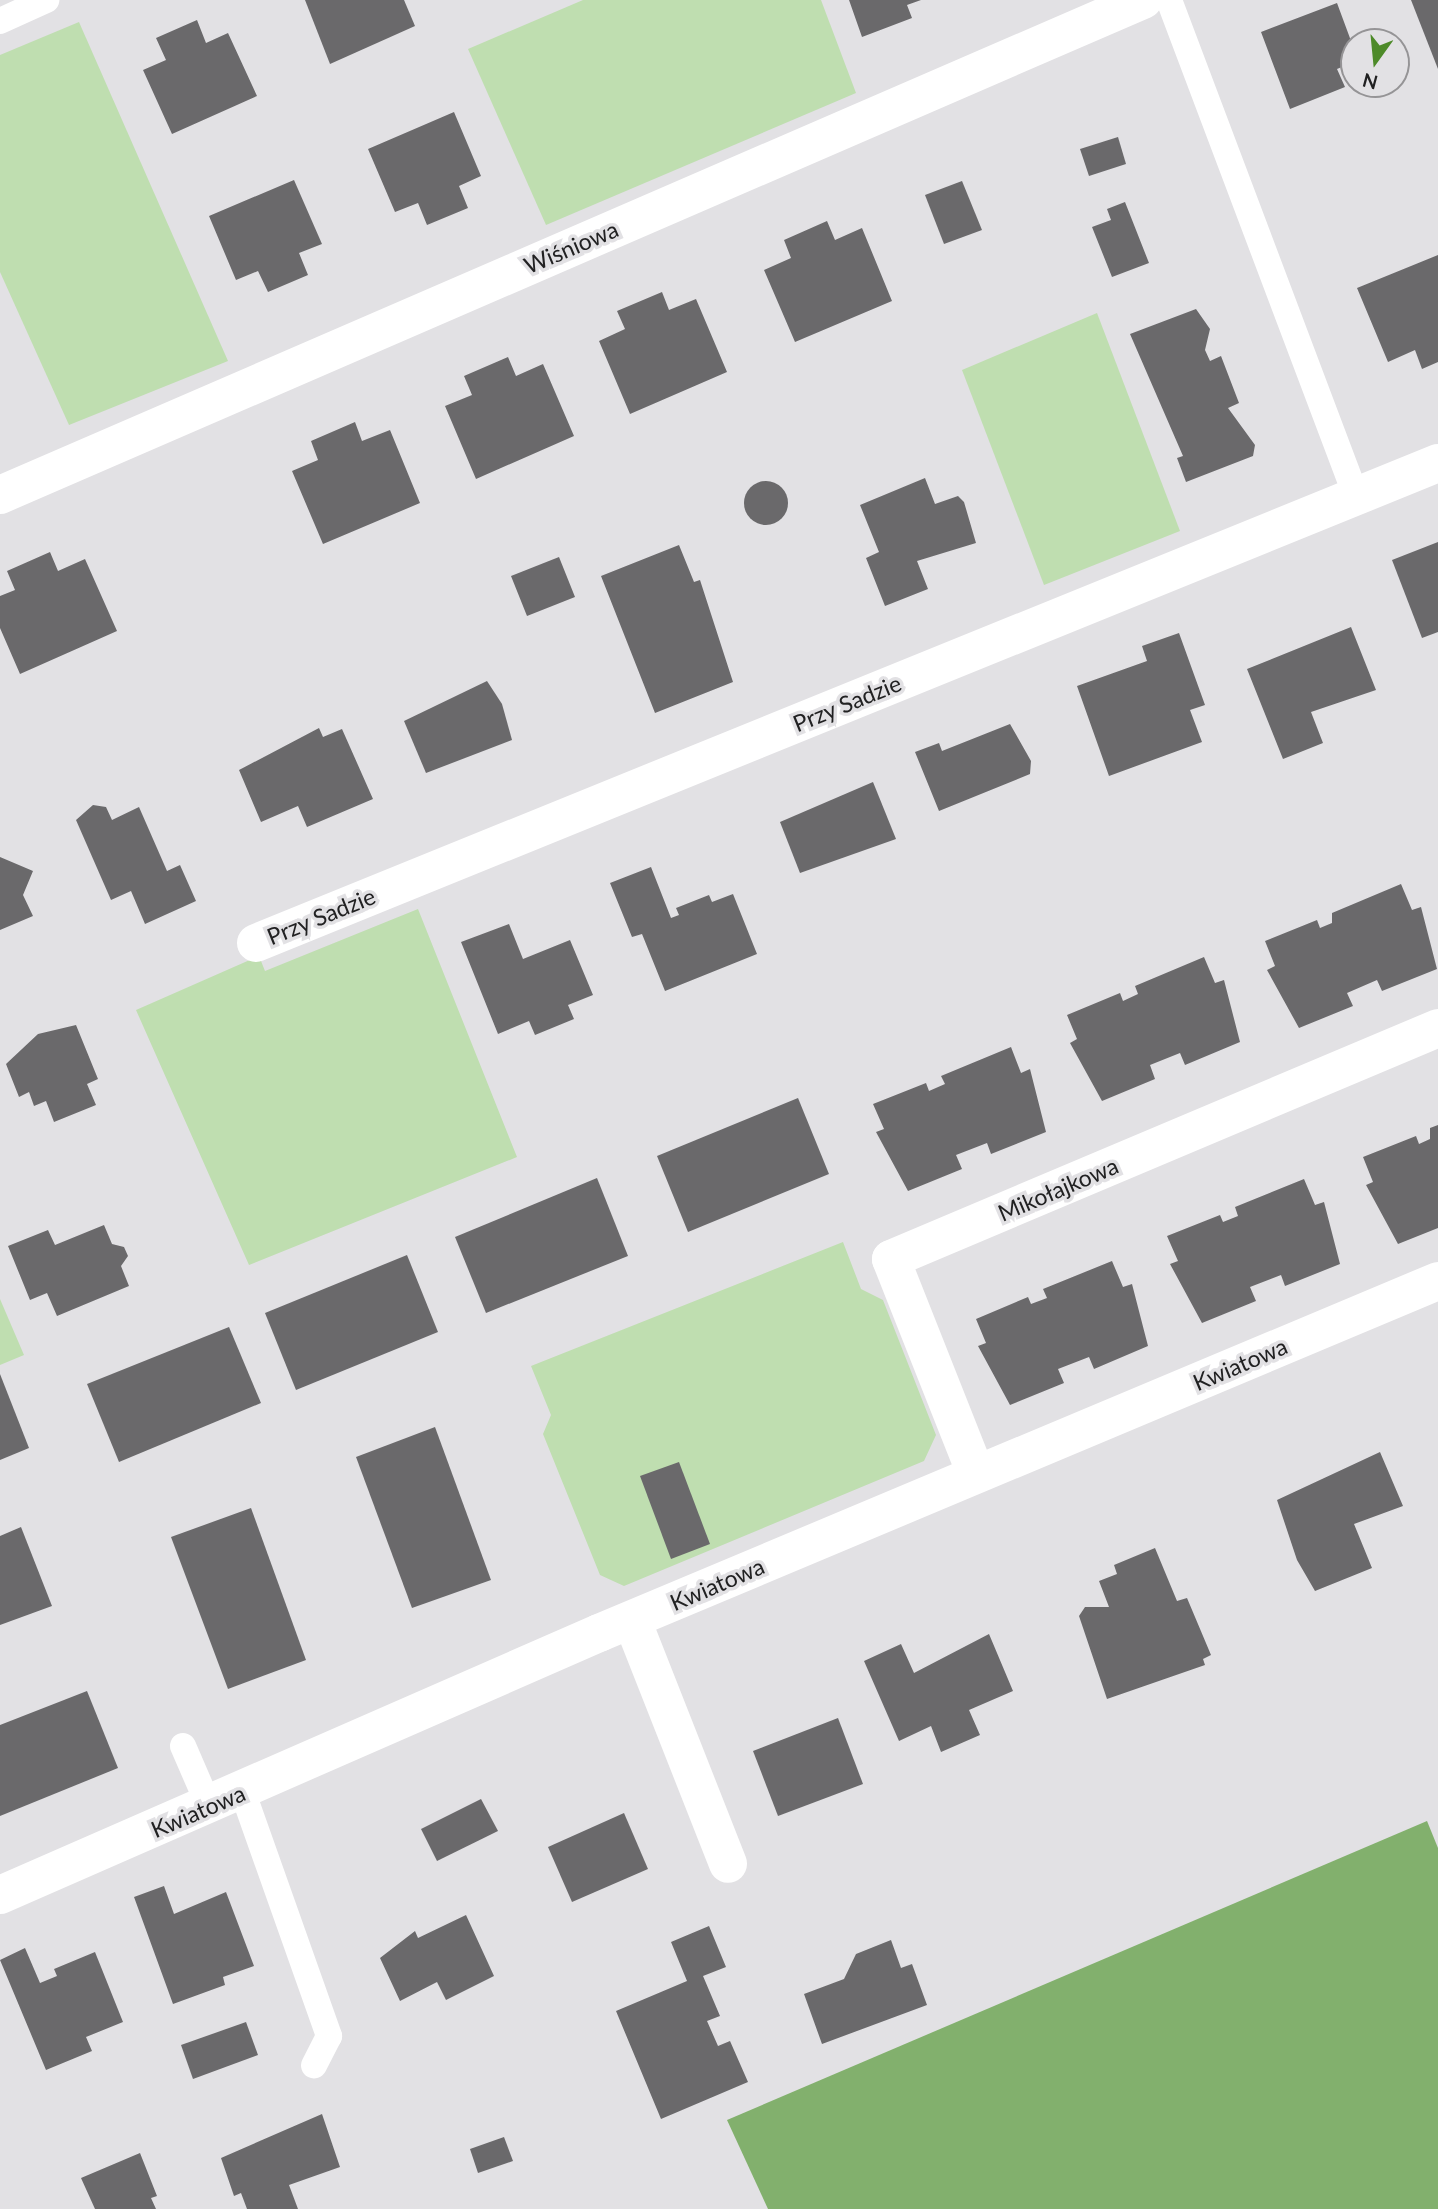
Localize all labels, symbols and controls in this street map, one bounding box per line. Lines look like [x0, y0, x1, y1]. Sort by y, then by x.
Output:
north arrow [1340, 28, 1410, 98]
text: N [1360, 69, 1380, 95]
street label: Wiśniowa [520, 215, 622, 279]
street label: Przy Sadzie [789, 669, 905, 737]
street label: Przy Sadzie [263, 882, 379, 950]
street label: Mikołajkowa [994, 1151, 1122, 1227]
street label: Kwiatowa [1189, 1332, 1291, 1396]
street label: Kwiatowa [666, 1552, 768, 1616]
street label: Kwiatowa [147, 1779, 249, 1843]

